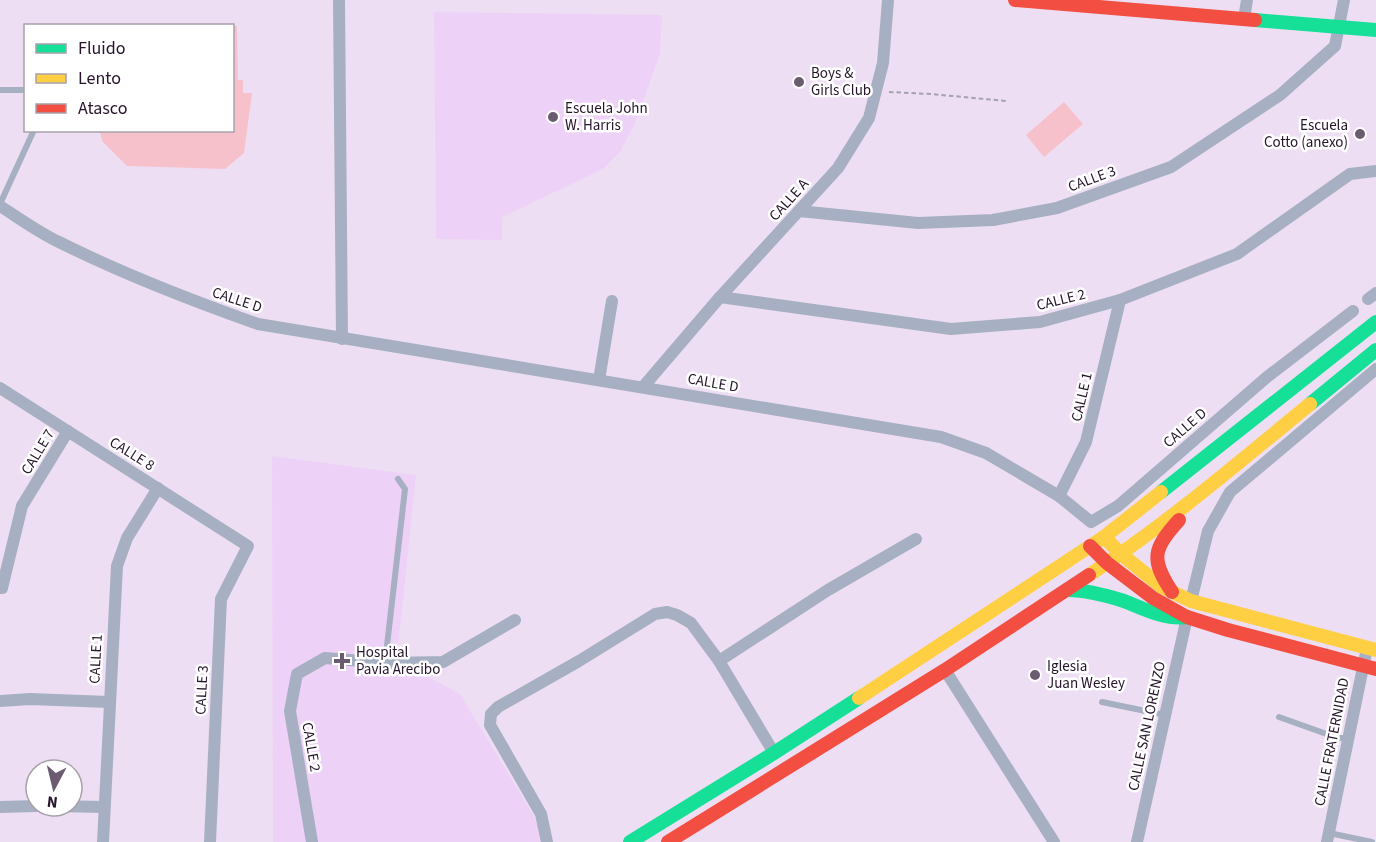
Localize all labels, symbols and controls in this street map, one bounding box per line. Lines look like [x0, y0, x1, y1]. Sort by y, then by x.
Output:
legend [24, 24, 234, 132]
text: Fluido [78, 36, 125, 61]
place label: Boys & Girls Club [811, 63, 871, 101]
text: Lento [78, 66, 121, 91]
marker: Boys & Girls Club [792, 75, 806, 89]
text: Atasco [78, 96, 127, 121]
place label: Escuela John W. Harris [565, 98, 648, 136]
marker: Escuela John W. Harris [546, 110, 560, 124]
place label: Escuela Cotto (anexo) [1264, 115, 1348, 153]
marker: Escuela Cotto (anexo) [1353, 127, 1367, 141]
street label: CALLE 3 [1065, 161, 1119, 197]
street label: CALLE A [764, 174, 814, 226]
street label: CALLE D [209, 282, 265, 318]
street label: CALLE 2 [1034, 284, 1088, 316]
street label: CALLE D [686, 368, 740, 398]
street label: CALLE 1 [1066, 370, 1098, 424]
street label: CALLE D [1159, 403, 1211, 453]
street label: CALLE 7 [16, 425, 60, 479]
street label: CALLE 8 [105, 432, 159, 476]
street label: CALLE 1 [84, 634, 108, 684]
place label: Hospital Pavia Arecibo [356, 642, 440, 680]
marker: Hospital Pavia Arecibo [333, 652, 351, 670]
place label: Iglesia Juan Wesley [1047, 656, 1125, 694]
street label: CALLE SAN LORENZO [1123, 659, 1171, 793]
street label: CALLE 3 [190, 665, 214, 715]
marker: Iglesia Juan Wesley [1028, 668, 1042, 682]
street label: CALLE FRATERNIDAD [1309, 676, 1355, 808]
street label: CALLE 2 [296, 721, 326, 773]
north arrow [24, 758, 84, 818]
text: N [46, 790, 59, 813]

